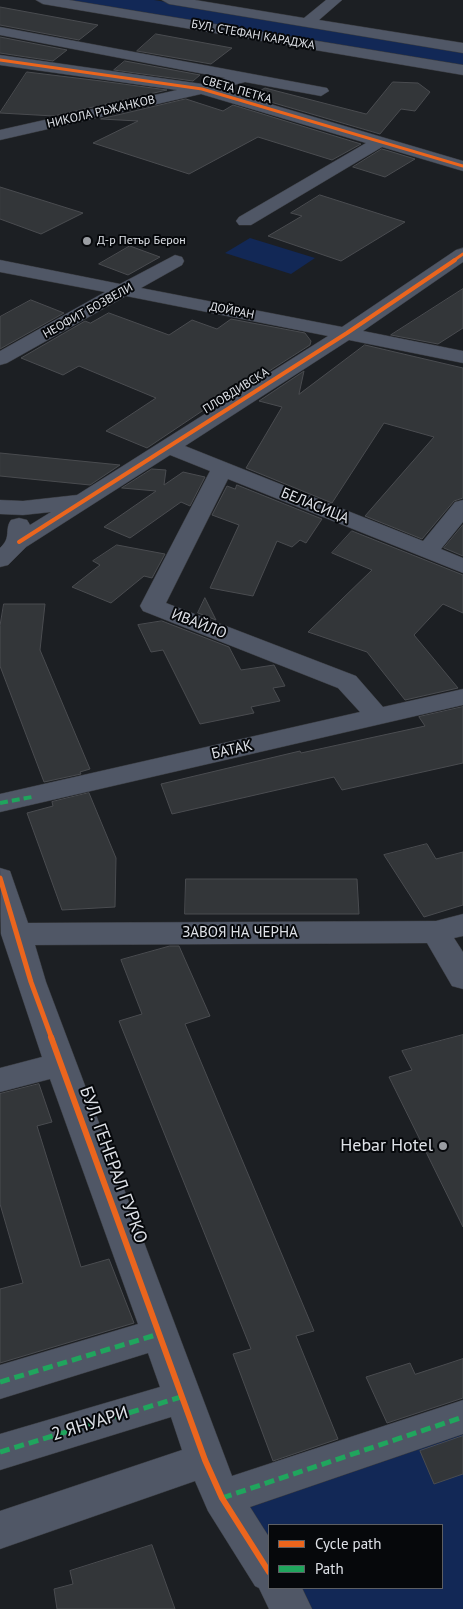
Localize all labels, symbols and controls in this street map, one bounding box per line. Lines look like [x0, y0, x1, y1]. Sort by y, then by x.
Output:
street label: БУЛ. СТЕФАН КАРАДЖА [190, 17, 316, 53]
street label: СВЕТА ПЕТКА [201, 73, 273, 107]
street label: НИКОЛА РЪЖАНКОВ [46, 93, 156, 131]
place label: Д-р Петър Берон [97, 234, 186, 248]
marker: Д-р Петър Берон [81, 235, 93, 247]
street label: НЕОФИТ БОЗВЕЛИ [41, 280, 135, 342]
street label: ДОЙРАН [208, 300, 256, 322]
street label: ПЛОВДИВСКА [200, 365, 272, 417]
street label: БЕЛАСИЦА [278, 484, 352, 528]
street label: ИВАЙЛО [169, 605, 229, 643]
street label: БАТАК [210, 737, 254, 763]
street label: ЗАВОЯ НА ЧЕРНА [182, 924, 298, 942]
street label: БУЛ. ГЕНЕРАЛ ГУРКО [75, 1084, 151, 1246]
place label: Hebar Hotel [340, 1135, 433, 1157]
marker: Hebar Hotel [437, 1140, 449, 1152]
street label: 2 ЯНУАРИ [49, 1402, 131, 1446]
legend [268, 1524, 443, 1589]
text: Cycle path [315, 1534, 381, 1553]
text: Path [315, 1559, 344, 1578]

